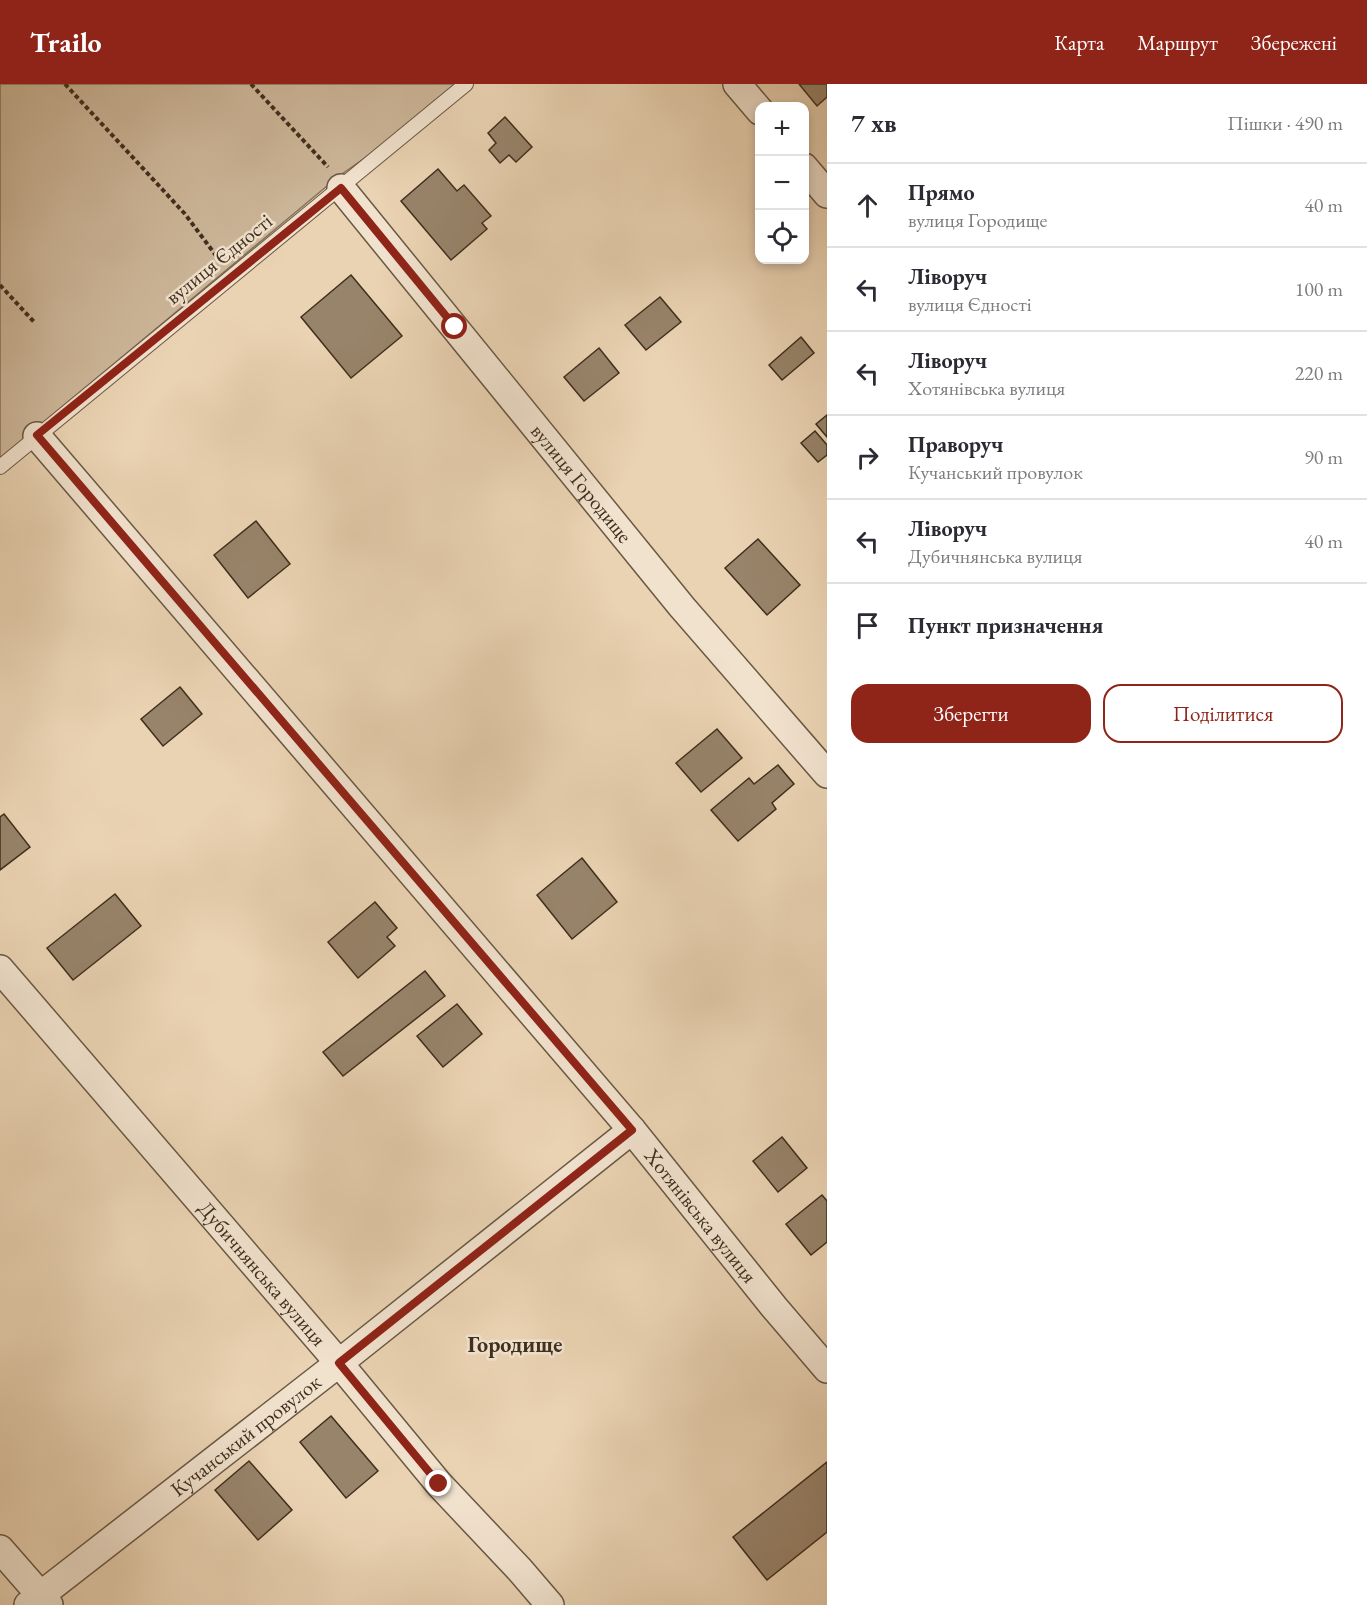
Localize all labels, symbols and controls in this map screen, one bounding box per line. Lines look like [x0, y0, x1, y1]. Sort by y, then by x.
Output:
text: Trailo [30, 24, 102, 60]
text: Карта [1054, 29, 1104, 56]
text: Маршрут [1137, 29, 1218, 56]
text: Збережені [1251, 29, 1337, 56]
map controls [755, 102, 809, 264]
button: + [755, 102, 809, 156]
text: 7 хв [851, 106, 897, 140]
text: Пішки · 490 m [1227, 110, 1343, 136]
button: − [755, 156, 809, 210]
text: Прямо [908, 178, 975, 207]
icon: ahead [851, 189, 884, 222]
text: 40 m [1304, 192, 1343, 218]
street label: вулиця Єдності [160, 207, 278, 310]
text: вулиця Городище [908, 207, 1047, 233]
button: locate [755, 210, 809, 264]
text: Ліворуч [908, 262, 987, 291]
icon: left [851, 273, 884, 306]
text: 100 m [1295, 276, 1343, 302]
text: вулиця Єдності [908, 291, 1032, 317]
route start [441, 313, 467, 339]
text: Ліворуч [908, 346, 987, 375]
icon: left [851, 357, 884, 390]
text: 220 m [1295, 360, 1343, 386]
text: Хотянівська вулиця [908, 375, 1065, 401]
street label: вулиця Городище [525, 418, 639, 548]
text: Праворуч [908, 430, 1004, 459]
icon: right [851, 441, 884, 474]
text: 90 m [1304, 444, 1343, 470]
text: Кучанський провулок [908, 459, 1083, 485]
text: Ліворуч [908, 514, 987, 543]
icon: left [851, 525, 884, 558]
text: 40 m [1304, 528, 1343, 554]
text: Дубичнянська вулиця [908, 543, 1082, 569]
icon: arrive [851, 609, 884, 642]
text: Пункт призначення [908, 611, 1103, 640]
button: Зберегти [851, 684, 1091, 743]
button: Поділитися [1103, 684, 1343, 743]
street label: Хотянівська вулиця [638, 1142, 763, 1288]
street label: Дубичнянська вулиця [193, 1195, 333, 1352]
district label: Городище [467, 1330, 563, 1359]
street label: Кучанський провулок [165, 1368, 326, 1502]
route end [425, 1470, 451, 1496]

